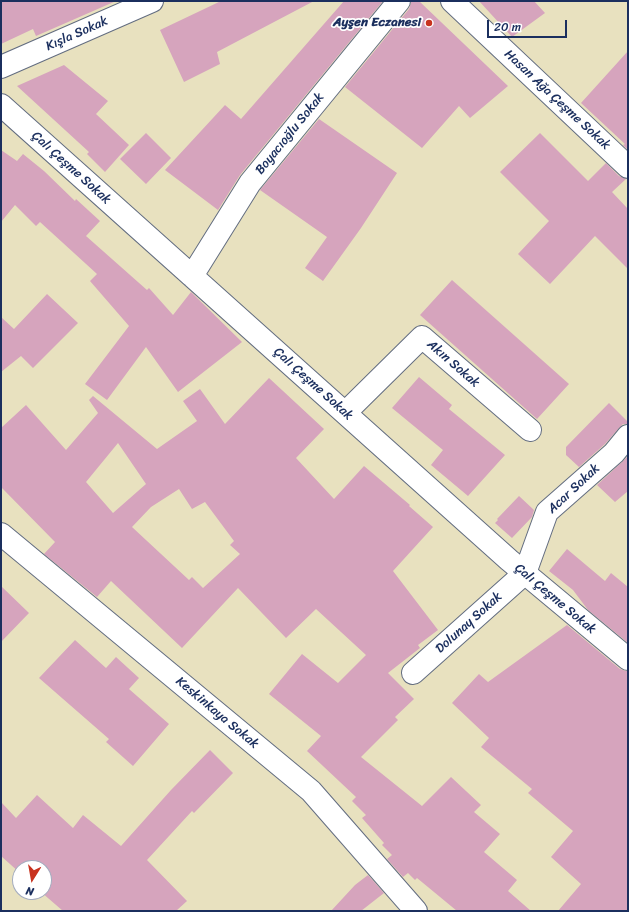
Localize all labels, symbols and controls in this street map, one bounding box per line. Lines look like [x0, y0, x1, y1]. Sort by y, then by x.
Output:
scale bar [489, 12, 569, 38]
street label: Kışla Sokak [44, 13, 110, 55]
place label: Ayşen Eczanesi [333, 15, 421, 31]
text: 20 m [494, 16, 521, 38]
marker: Ayşen Eczanesi [424, 18, 434, 28]
street label: Hasan Ağa Çeşme Sokak [501, 47, 613, 153]
street label: Boyacıoğlu Sokak [252, 90, 328, 178]
street label: Çalı Çeşme Sokak [28, 128, 114, 208]
street label: Akın Sokak [424, 337, 482, 391]
street label: Çalı Çeşme Sokak [270, 344, 356, 424]
street label: Acar Sokak [545, 461, 603, 517]
street label: Çalı Çeşme Sokak [511, 560, 599, 638]
street label: Dolunay Sokak [433, 589, 505, 657]
street label: Keskinkaya Sokak [172, 674, 262, 752]
north arrow [12, 860, 52, 900]
text: N [24, 881, 35, 901]

